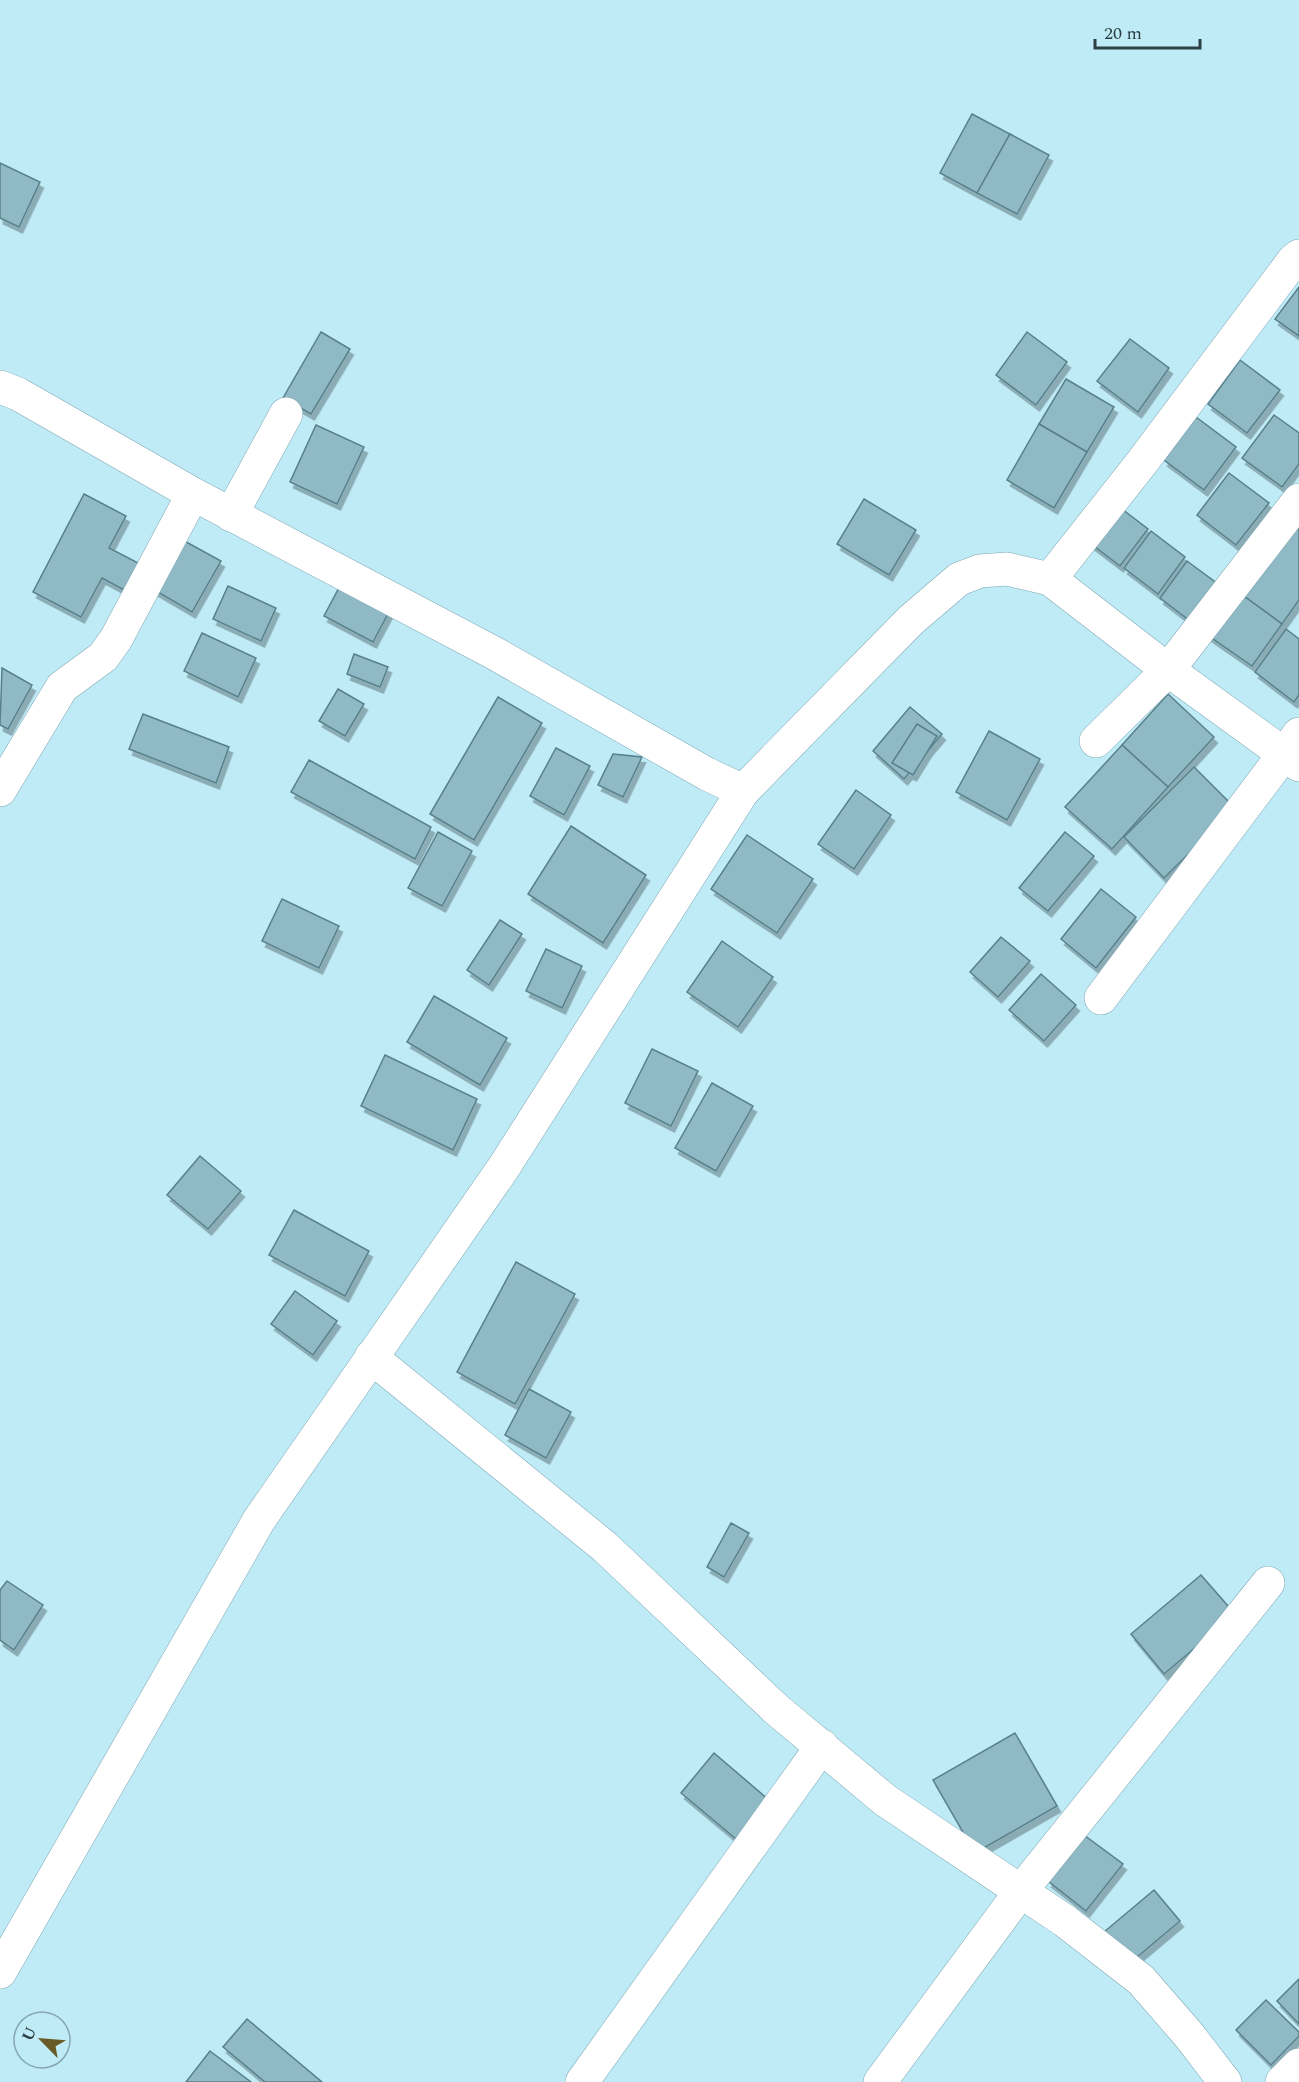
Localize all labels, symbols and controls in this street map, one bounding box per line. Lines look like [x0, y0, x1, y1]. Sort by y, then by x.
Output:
scale bar [1095, 12, 1200, 50]
text: 20 m [1104, 20, 1142, 47]
north arrow [12, 2010, 72, 2070]
text: U [16, 2023, 43, 2045]

